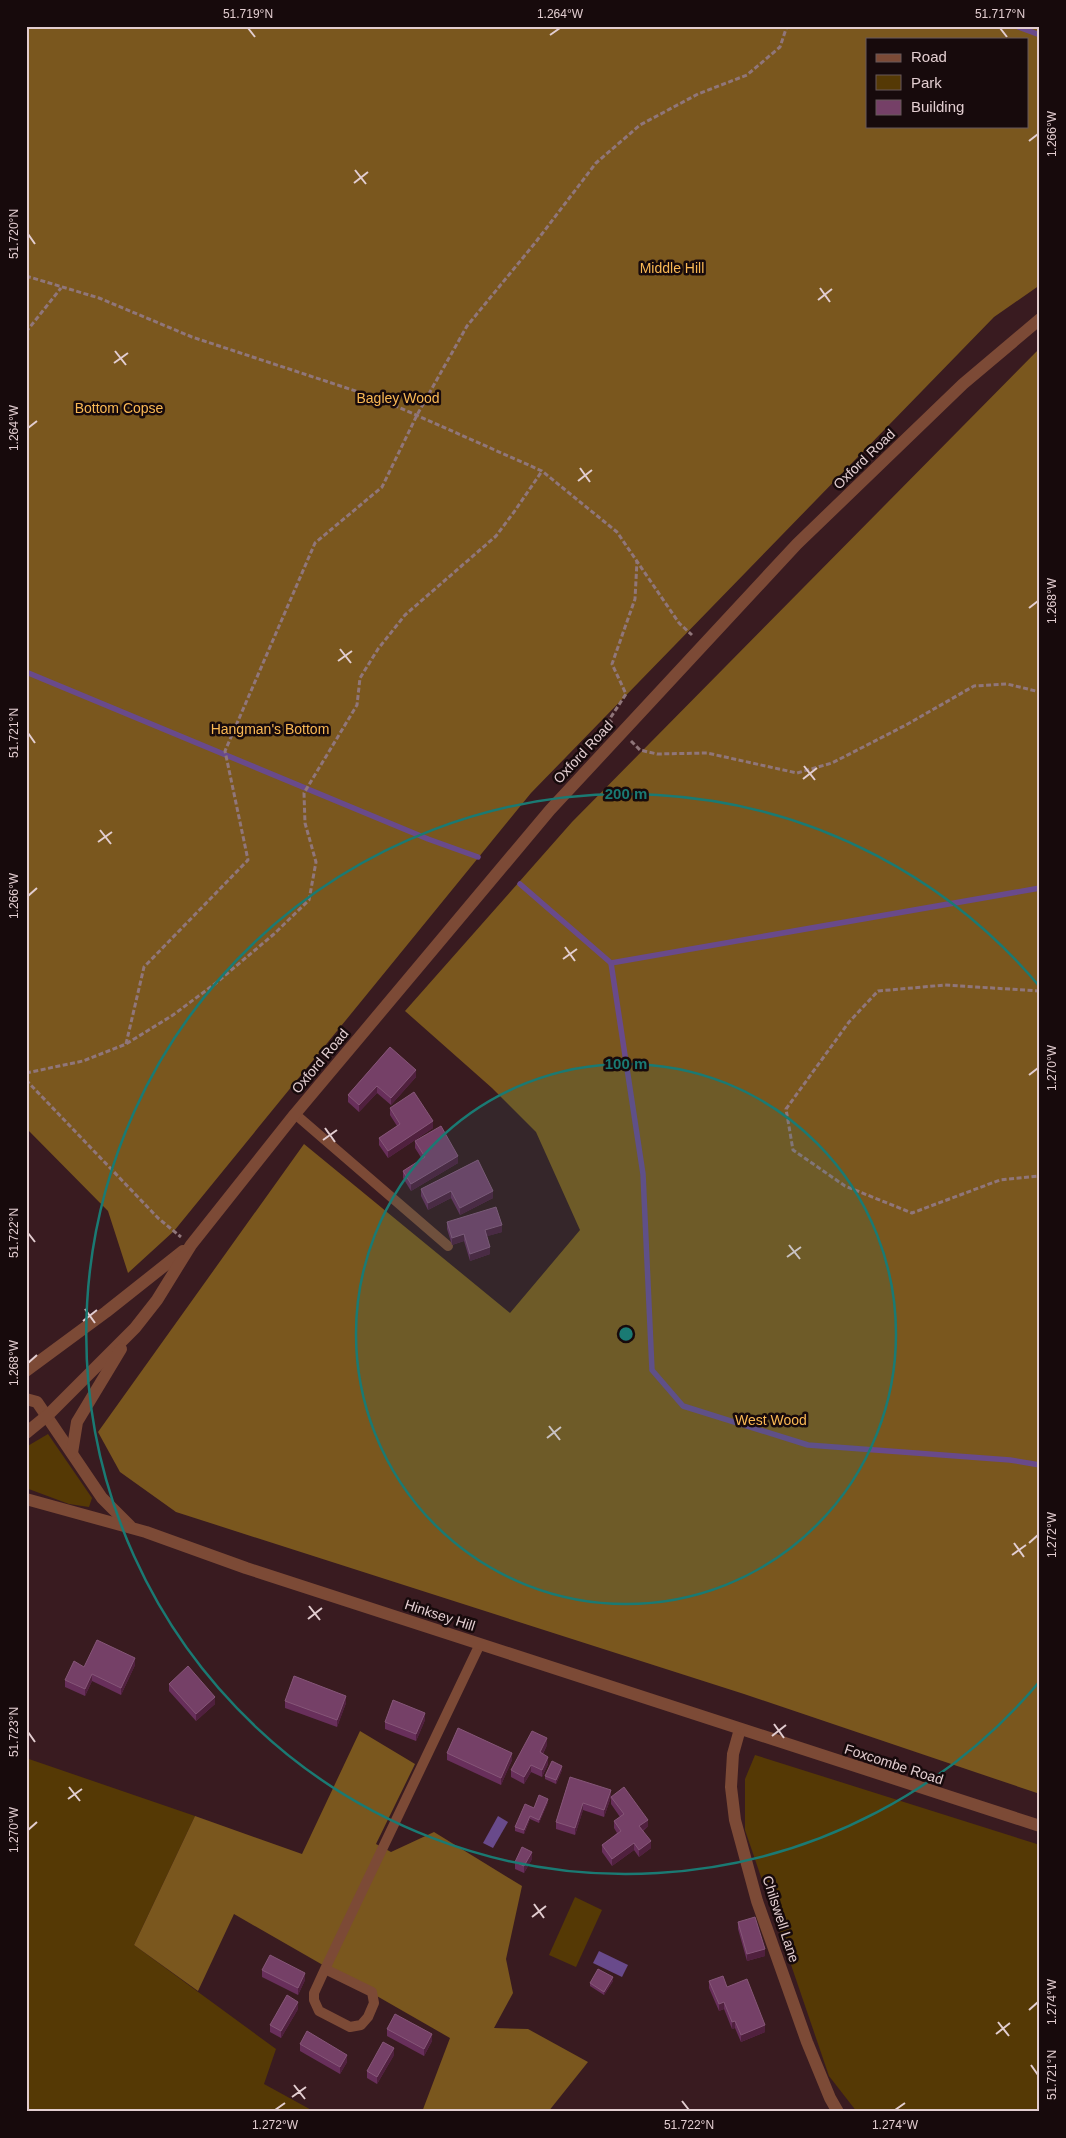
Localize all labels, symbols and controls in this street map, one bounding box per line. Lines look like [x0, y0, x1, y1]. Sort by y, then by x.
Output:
text: 51.719°N [223, 7, 273, 21]
text: 1.264°W [537, 7, 584, 21]
text: 51.717°N [975, 7, 1025, 21]
legend [866, 38, 1028, 128]
text: Road [911, 48, 947, 65]
text: Park [911, 74, 942, 91]
text: Building [911, 98, 964, 115]
text: 1.266°W [1045, 110, 1059, 157]
text: 51.720°N [7, 209, 21, 259]
park label: Middle Hill [640, 260, 704, 276]
park label: Bagley Wood [356, 390, 440, 406]
park label: Bottom Copse [75, 400, 164, 416]
text: 1.264°W [7, 404, 21, 451]
street label: Oxford Road [830, 426, 898, 492]
text: 1.268°W [1045, 577, 1059, 624]
text: 51.721°N [7, 708, 21, 758]
street label: Oxford Road [550, 718, 616, 786]
park label: Hangman's Bottom [211, 721, 329, 737]
text: 200 m [605, 785, 647, 802]
text: 1.266°W [7, 872, 21, 919]
street label: Oxford Road [288, 1025, 352, 1097]
text: 1.270°W [1045, 1044, 1059, 1091]
text: 100 m [605, 1055, 647, 1072]
text: 51.722°N [7, 1208, 21, 1258]
centre of rings [617, 1325, 635, 1343]
text: 1.268°W [7, 1339, 21, 1386]
park label: West Wood [735, 1412, 807, 1428]
text: 1.272°W [1045, 1511, 1059, 1558]
street label: Hinksey Hill [403, 1596, 477, 1634]
text: 51.723°N [7, 1707, 21, 1757]
street label: Foxcombe Road [843, 1741, 945, 1787]
text: 1.270°W [7, 1806, 21, 1853]
street label: Chilswell Lane [759, 1874, 803, 1965]
text: 1.274°W [1045, 1978, 1059, 2025]
text: 51.721°N [1045, 2050, 1059, 2100]
text: 1.272°W [252, 2118, 299, 2132]
text: 51.722°N [664, 2118, 714, 2132]
text: 1.274°W [872, 2118, 919, 2132]

